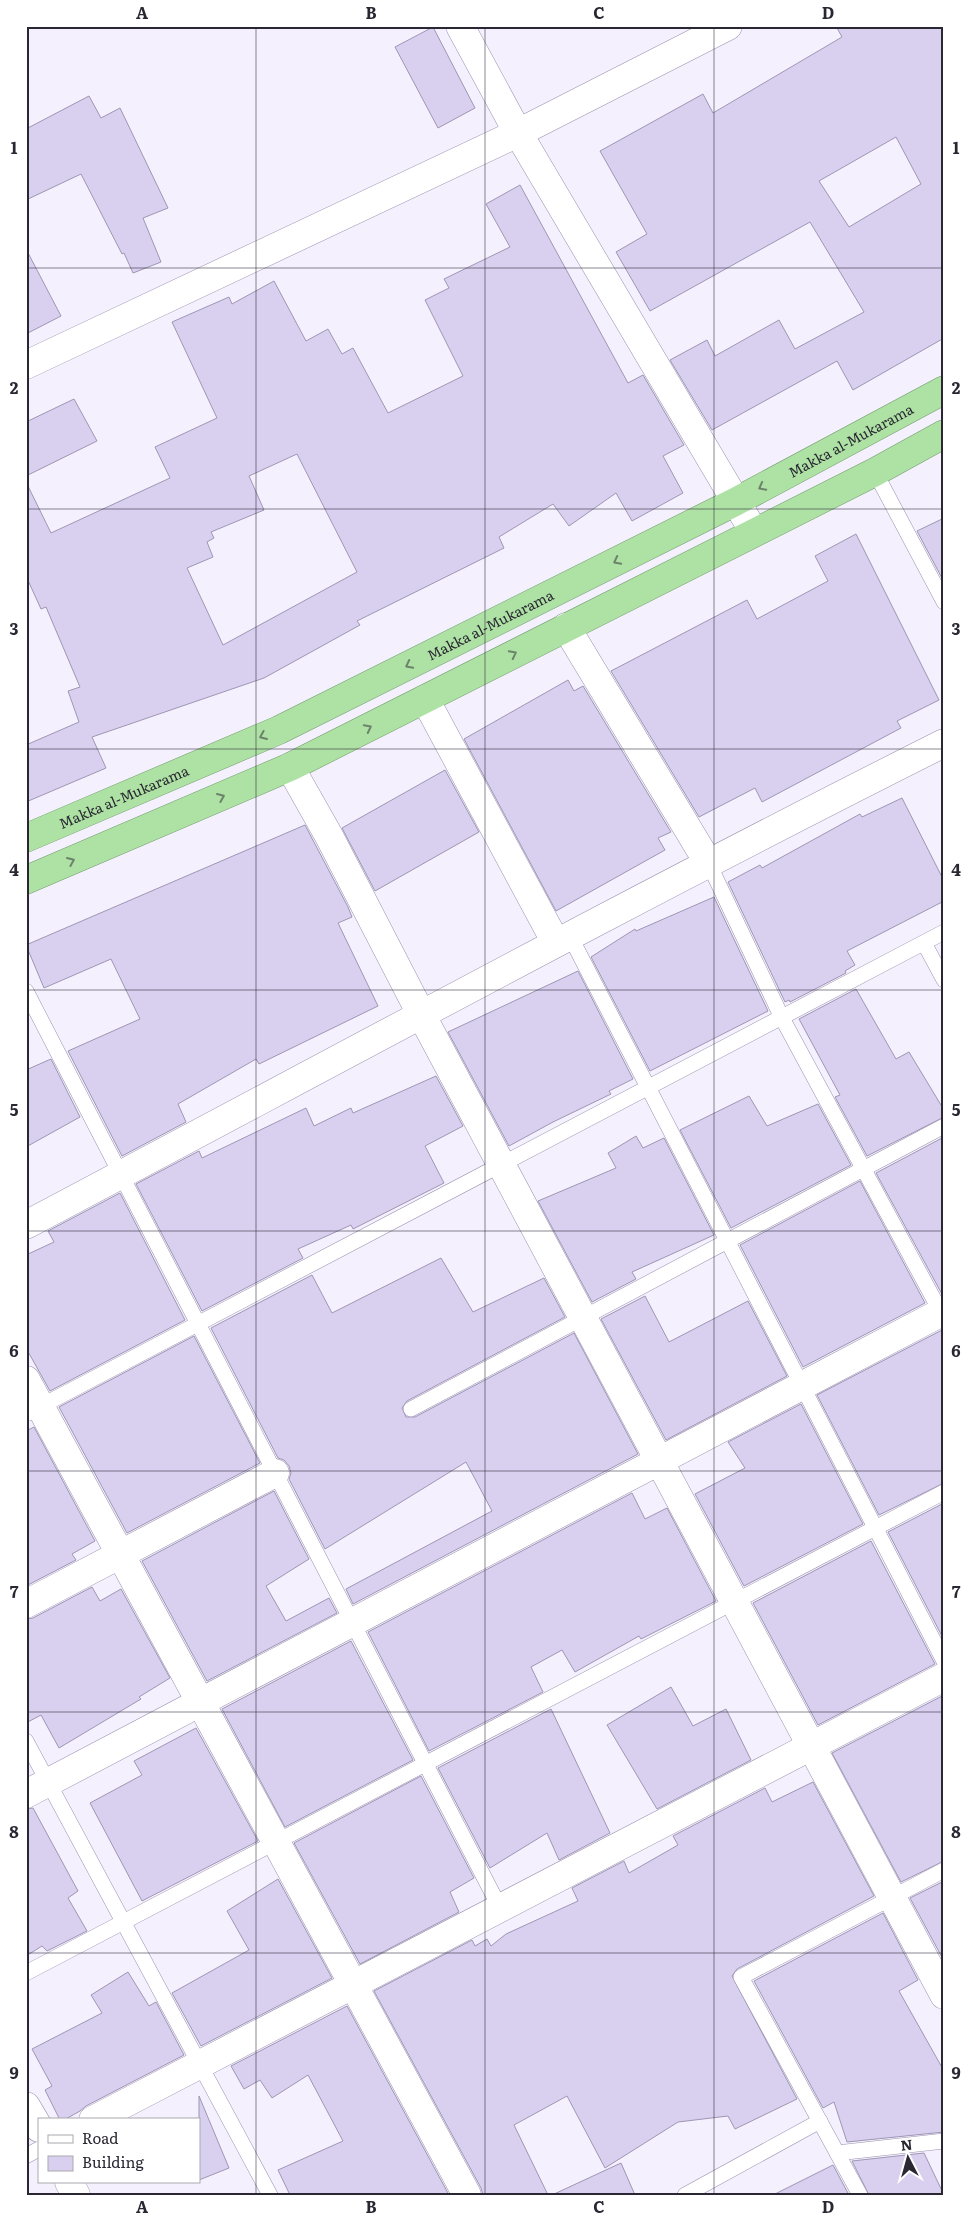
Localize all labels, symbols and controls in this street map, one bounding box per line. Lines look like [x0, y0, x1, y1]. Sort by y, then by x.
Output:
text: A [136, 0, 148, 24]
text: B [365, 0, 377, 24]
text: C [593, 0, 605, 24]
text: D [822, 0, 834, 24]
text: 1 [11, 135, 18, 159]
text: 1 [953, 135, 960, 159]
text: 2 [10, 375, 19, 399]
text: 2 [952, 375, 961, 399]
street label: Makka al-Mukarama [784, 398, 917, 482]
one-way arrow [758, 481, 767, 491]
one-way arrow [613, 555, 622, 565]
street label: Makka al-Mukarama [423, 584, 557, 665]
text: 3 [10, 616, 19, 640]
text: 3 [952, 616, 961, 640]
one-way arrow [507, 650, 516, 660]
one-way arrow [405, 659, 414, 669]
one-way arrow [362, 724, 371, 734]
one-way arrow [259, 730, 268, 741]
street label: Makka al-Mukarama [56, 760, 192, 833]
one-way arrow [216, 792, 225, 803]
one-way arrow [66, 856, 75, 867]
text: 4 [9, 857, 19, 881]
text: 4 [951, 857, 961, 881]
text: 5 [10, 1097, 19, 1121]
text: 5 [952, 1097, 961, 1121]
text: 6 [9, 1338, 19, 1362]
text: 6 [951, 1338, 961, 1362]
text: 7 [10, 1579, 19, 1603]
text: 7 [952, 1579, 961, 1603]
text: 8 [9, 1819, 19, 1843]
text: 8 [951, 1819, 961, 1843]
text: 9 [9, 2060, 19, 2084]
text: 9 [951, 2060, 961, 2084]
legend [38, 2118, 200, 2184]
text: Road [82, 2126, 118, 2149]
text: N [900, 2133, 914, 2155]
north arrow [882, 2134, 932, 2184]
text: Building [82, 2150, 144, 2173]
text: A [136, 2194, 148, 2218]
text: B [365, 2194, 377, 2218]
text: C [593, 2194, 605, 2218]
text: D [822, 2194, 834, 2218]

